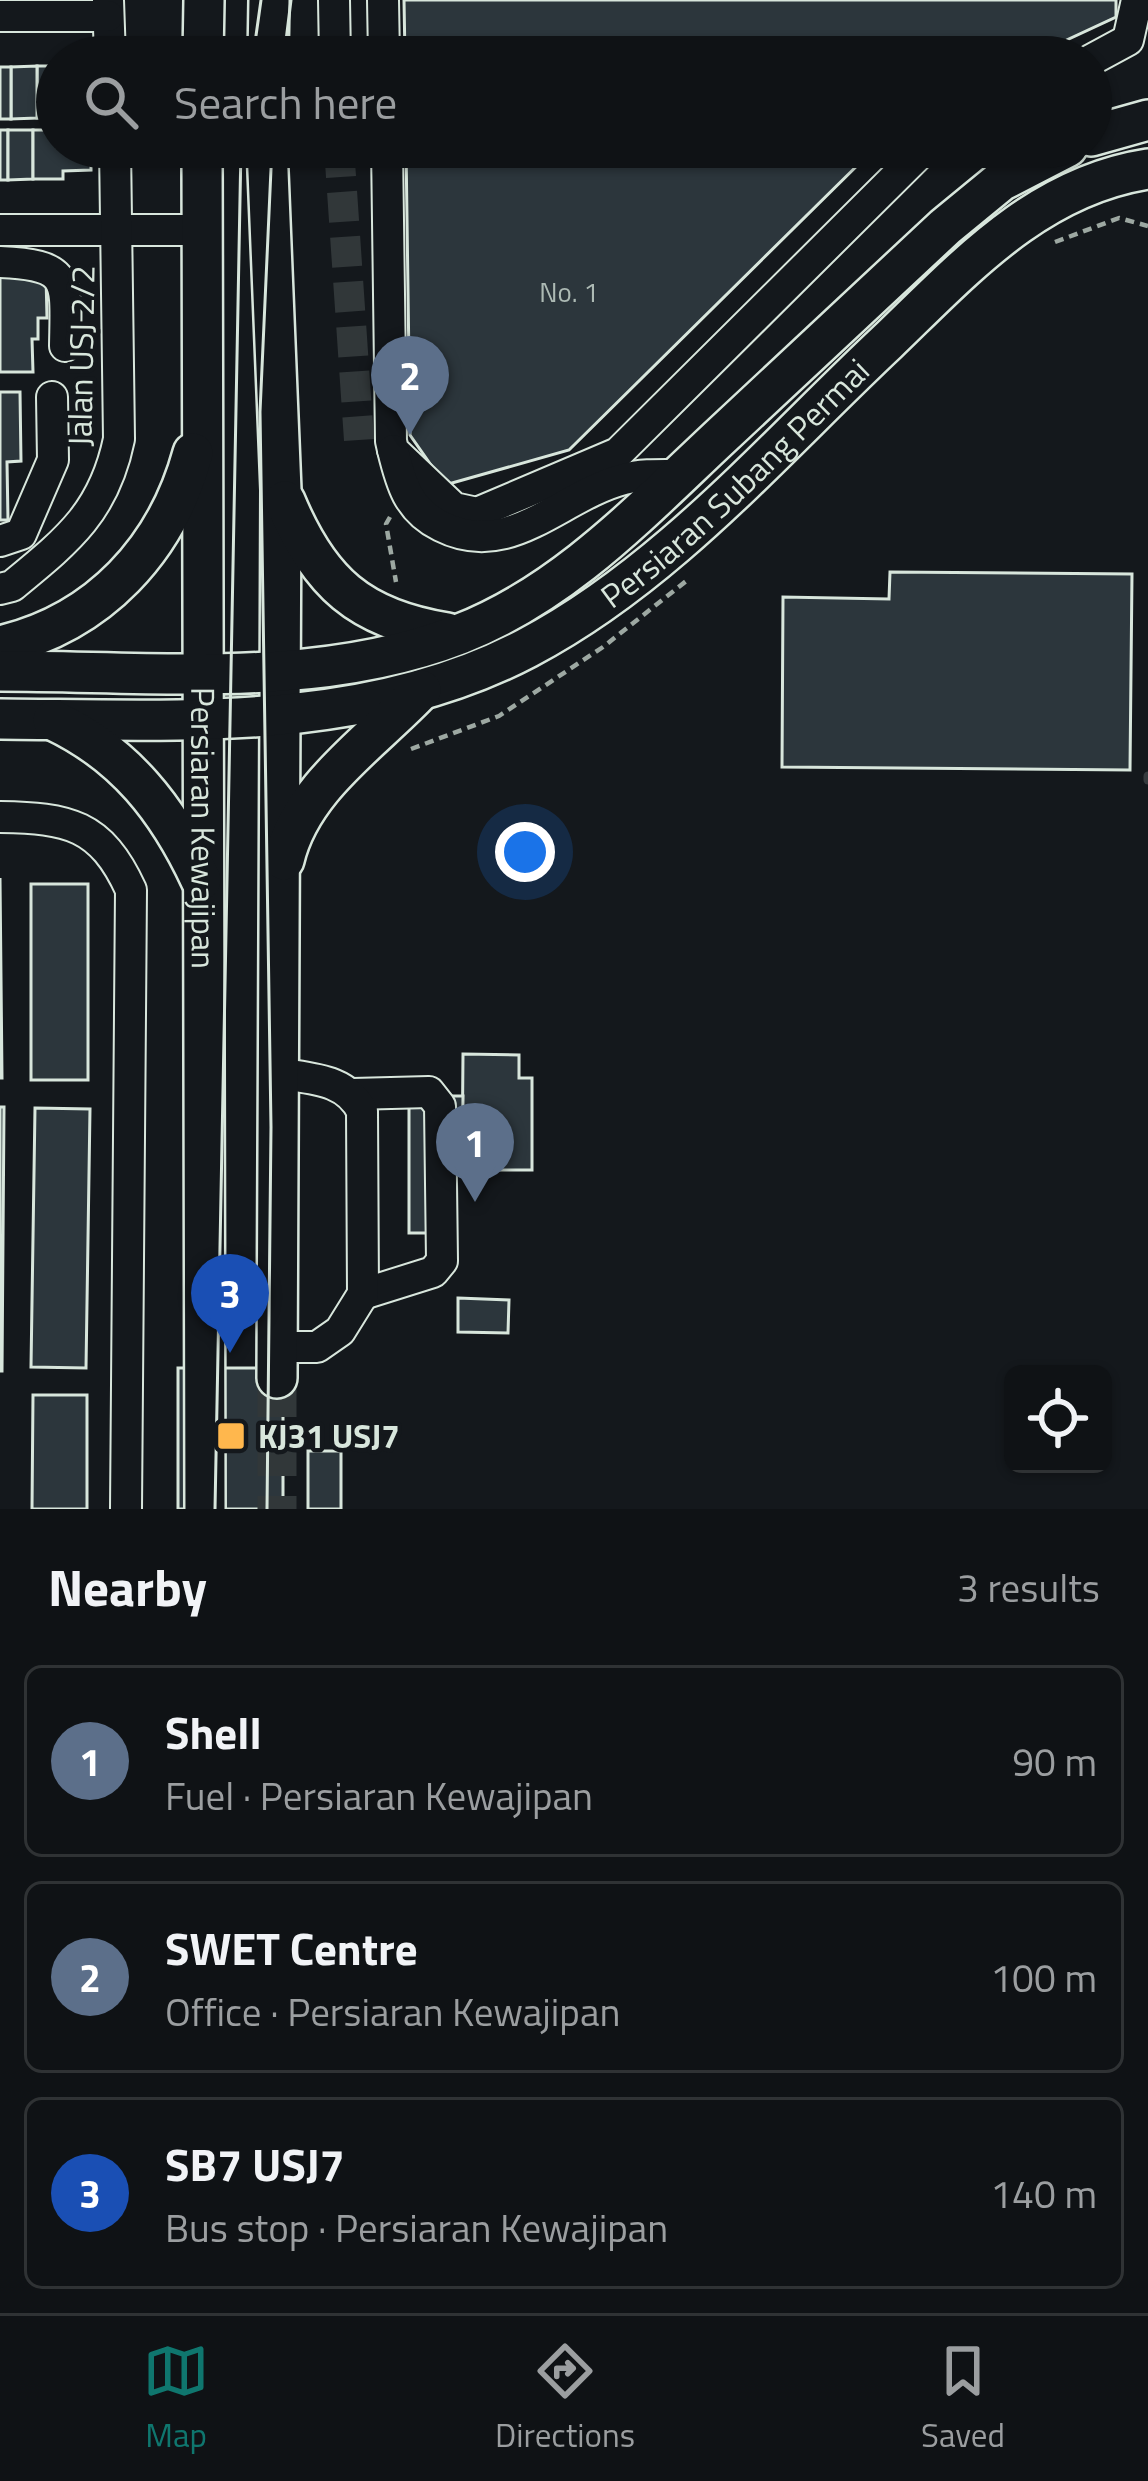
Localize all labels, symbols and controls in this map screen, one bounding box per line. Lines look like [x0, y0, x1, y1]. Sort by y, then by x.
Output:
search box [36, 36, 1112, 168]
text: Search here [174, 68, 397, 136]
icon: search [78, 69, 144, 135]
street label: Jalan USJ 2/2 [54, 265, 108, 447]
house number: No. 1 [539, 271, 599, 312]
pin: 2 [371, 336, 449, 435]
street label: Persiaran Subang Permai [590, 347, 881, 620]
street label: Persiaran Kewajipan [178, 687, 229, 969]
your location [495, 822, 555, 882]
pin: 1 [436, 1103, 514, 1202]
pin: 3 [191, 1254, 269, 1353]
map controls [1004, 1365, 1112, 1473]
button: locate [1004, 1365, 1112, 1473]
place label: KJ31 USJ7 [258, 1411, 400, 1461]
marker: KJ31 USJ7 [215, 1420, 247, 1452]
text: Nearby [48, 1548, 207, 1626]
text: 3 results [957, 1558, 1100, 1617]
text: Shell [165, 1698, 262, 1766]
text: 1 [79, 1732, 101, 1791]
text: 90 m [1012, 1732, 1097, 1791]
text: Fuel · Persiaran Kewajipan [165, 1766, 593, 1825]
text: SWET Centre [165, 1914, 418, 1982]
text: 2 [79, 1948, 101, 2007]
text: 100 m [990, 1948, 1097, 2007]
text: Office · Persiaran Kewajipan [165, 1982, 620, 2041]
text: SB7 USJ7 [165, 2130, 345, 2198]
text: 3 [79, 2164, 101, 2223]
text: 140 m [990, 2164, 1097, 2223]
text: Bus stop · Persiaran Kewajipan [165, 2198, 668, 2257]
tab: Map [143, 2338, 209, 2460]
tab: Directions [495, 2338, 635, 2460]
tab: Saved [921, 2338, 1005, 2460]

